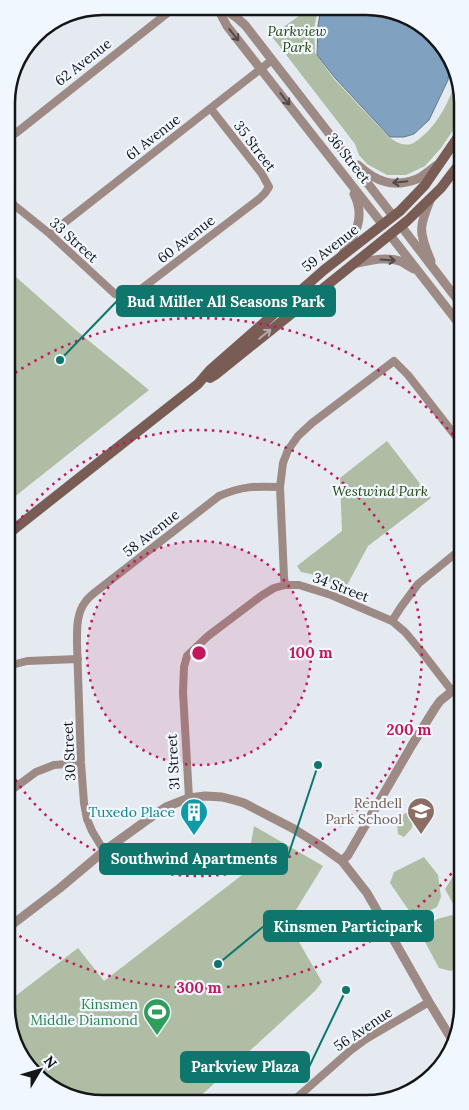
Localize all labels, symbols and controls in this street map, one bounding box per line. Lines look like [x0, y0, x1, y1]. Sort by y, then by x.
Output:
park label: Parkview Park [267, 22, 327, 56]
one-way arrow [229, 28, 240, 41]
street label: 62 Avenue [51, 34, 115, 90]
one-way arrow [279, 92, 290, 105]
street label: 61 Avenue [122, 110, 184, 164]
street label: 35 Street [230, 117, 280, 175]
street label: 36 Street [324, 129, 375, 187]
one-way arrow [392, 177, 408, 187]
street label: 60 Avenue [154, 211, 219, 267]
street label: 33 Street [46, 214, 102, 267]
street label: 59 Avenue [298, 220, 362, 276]
one-way arrow [380, 255, 396, 264]
callout: Bud Miller All Seasons Park [117, 286, 335, 316]
text: Bud Miller All Seasons Park [127, 292, 325, 311]
one-way arrow [258, 329, 271, 340]
park label: Westwind Park [332, 482, 428, 500]
street label: 58 Avenue [119, 505, 183, 561]
street label: 34 Street [310, 568, 372, 606]
text: 100 m [290, 643, 333, 662]
centre of rings [190, 644, 208, 662]
street label: 30 Street [58, 720, 80, 781]
text: 200 m [387, 720, 432, 739]
street label: 31 Street [163, 733, 183, 791]
place label: Rendell Park School [325, 794, 402, 828]
school or university icon: Rendell Park School [406, 796, 436, 835]
building icon: Tuxedo Place [179, 797, 209, 836]
place label: Tuxedo Place [88, 803, 175, 821]
callout: Southwind Apartments [100, 844, 287, 874]
text: Southwind Apartments [111, 849, 277, 868]
callout: Kinsmen Participark [264, 911, 433, 941]
text: Kinsmen Participark [274, 917, 423, 936]
text: 300 m [176, 978, 222, 997]
place label: Kinsmen Middle Diamond [30, 995, 139, 1029]
sports icon: Kinsmen Middle Diamond [142, 997, 172, 1036]
street label: 56 Avenue [330, 1003, 396, 1055]
north arrow [15, 1045, 65, 1095]
text: N [40, 1052, 61, 1072]
callout: Parkview Plaza [181, 1052, 309, 1082]
text: Parkview Plaza [191, 1057, 299, 1076]

